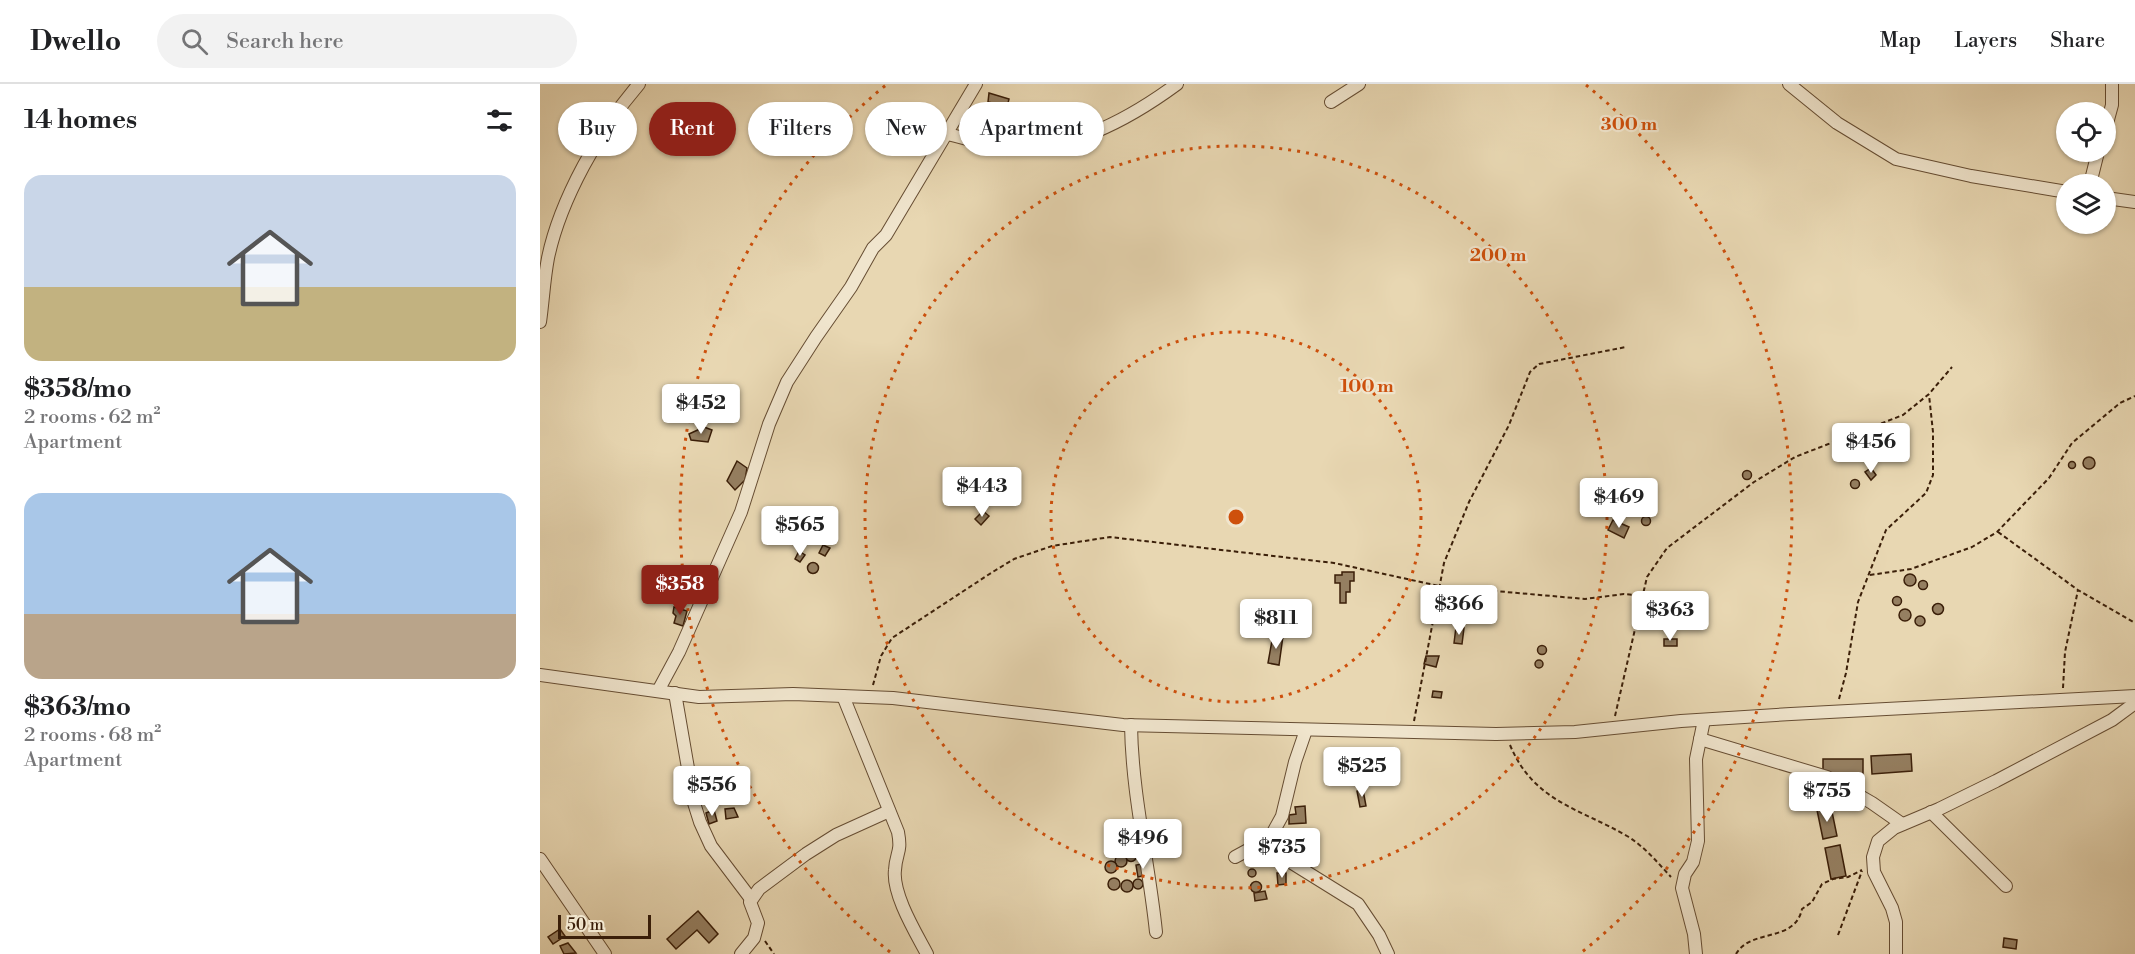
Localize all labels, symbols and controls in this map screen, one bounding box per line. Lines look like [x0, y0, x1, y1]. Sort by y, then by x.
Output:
search box [157, 14, 577, 68]
text: Dwello [30, 24, 121, 59]
icon: search [178, 25, 211, 58]
text: Search here [226, 28, 344, 55]
text: Map [1880, 28, 1921, 54]
text: Layers [1954, 28, 2017, 54]
text: Share [2050, 28, 2105, 54]
chip: Buy [558, 102, 637, 156]
chip: Rent [649, 102, 736, 156]
chip: Filters [748, 102, 853, 156]
chip: New [865, 102, 947, 156]
chip: Apartment [959, 102, 1104, 156]
map controls [2056, 102, 2116, 234]
button: locate [2056, 102, 2116, 162]
text: 14 homes [24, 104, 137, 136]
icon: filters [483, 104, 516, 137]
text: 300 m [1601, 113, 1658, 136]
button: layers [2056, 174, 2116, 234]
icon: home [216, 214, 324, 322]
text: 200 m [1470, 244, 1527, 267]
text: $358/mo [24, 373, 132, 405]
text: 100 m [1340, 375, 1394, 398]
pin: $452 [665, 384, 737, 435]
text: $452 [676, 391, 726, 416]
text: 2 rooms · 62 m² [24, 405, 160, 430]
pin: $456 [1835, 423, 1907, 474]
text: Apartment [24, 430, 122, 455]
text: $456 [1846, 430, 1896, 455]
pin: $443 [946, 467, 1018, 518]
text: $443 [956, 474, 1008, 499]
pin: $469 [1583, 478, 1655, 529]
text: $469 [1594, 485, 1644, 510]
pin: $565 [764, 506, 836, 557]
centre of rings [1226, 507, 1246, 527]
text: $565 [775, 513, 825, 538]
icon: home [216, 532, 324, 640]
pin: $358 [644, 565, 716, 616]
text: $358 [655, 572, 705, 597]
pin: $366 [1423, 585, 1495, 636]
pin: $363 [1634, 591, 1706, 642]
text: $366 [1434, 592, 1484, 617]
text: $363 [1646, 598, 1694, 623]
pin: $811 [1240, 599, 1312, 650]
text: $811 [1254, 606, 1298, 631]
text: $363/mo [24, 691, 131, 723]
text: 2 rooms · 68 m² [24, 723, 161, 748]
pin: $525 [1326, 747, 1398, 798]
text: Apartment [24, 748, 122, 773]
text: $525 [1337, 754, 1387, 779]
pin: $556 [676, 766, 748, 817]
pin: $755 [1791, 772, 1863, 823]
text: $556 [687, 773, 737, 798]
text: $755 [1803, 779, 1851, 804]
pin: $496 [1107, 819, 1179, 870]
text: $496 [1118, 826, 1168, 851]
pin: $735 [1246, 828, 1318, 879]
text: $735 [1258, 835, 1306, 860]
scale bar [558, 912, 651, 940]
text: 50 m [567, 915, 604, 935]

